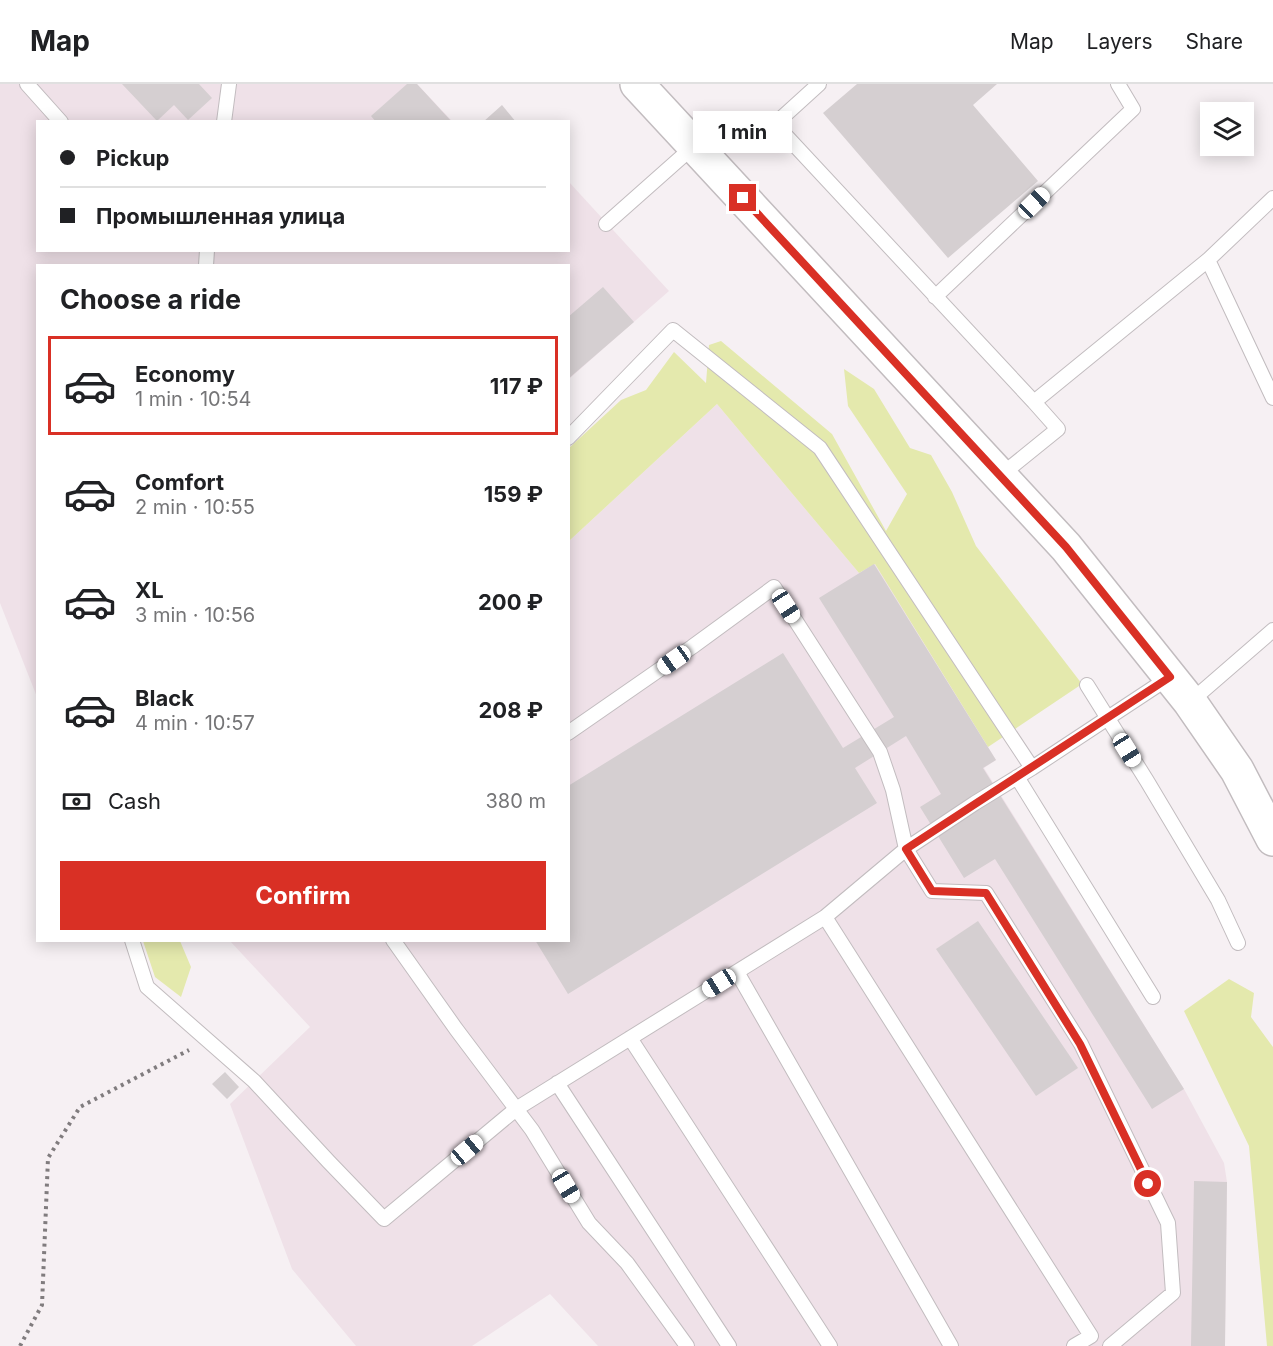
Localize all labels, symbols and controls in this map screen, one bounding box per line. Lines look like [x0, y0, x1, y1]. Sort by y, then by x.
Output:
text: Map [30, 24, 90, 58]
text: Map [1010, 29, 1054, 54]
text: Layers [1087, 29, 1153, 54]
text: Share [1186, 29, 1243, 54]
map controls [1200, 102, 1254, 156]
button: layers [1200, 102, 1254, 156]
callout: 1 min [694, 111, 792, 153]
text: 1 min [718, 120, 767, 144]
text: Pickup [96, 145, 170, 171]
route end [729, 184, 756, 211]
car [1015, 184, 1053, 222]
text: Промышленная улица [96, 203, 345, 229]
text: Choose a ride [60, 283, 241, 316]
icon: car [63, 359, 117, 413]
text: Economy [135, 361, 235, 387]
text: 117 ₽ [490, 373, 543, 399]
text: 1 min · 10:54 [135, 387, 252, 411]
icon: car [63, 467, 117, 521]
text: Comfort [135, 469, 224, 495]
text: 159 ₽ [484, 481, 543, 507]
text: 2 min · 10:55 [135, 495, 255, 519]
icon: car [63, 575, 117, 629]
text: XL [135, 577, 164, 603]
car [769, 586, 803, 626]
text: 200 ₽ [478, 589, 543, 615]
text: 3 min · 10:56 [135, 603, 255, 627]
car [654, 642, 694, 678]
icon: car [63, 683, 117, 737]
text: Black [135, 685, 194, 711]
text: 208 ₽ [478, 697, 543, 723]
text: 4 min · 10:57 [135, 711, 255, 735]
car [1110, 730, 1144, 770]
icon: cash [60, 785, 93, 818]
text: Cash [108, 788, 161, 814]
text: 380 m [486, 789, 546, 813]
button: Confirm [60, 861, 546, 930]
car [699, 966, 739, 1000]
car [447, 1132, 487, 1168]
car [549, 1166, 583, 1206]
route start [1134, 1170, 1161, 1197]

